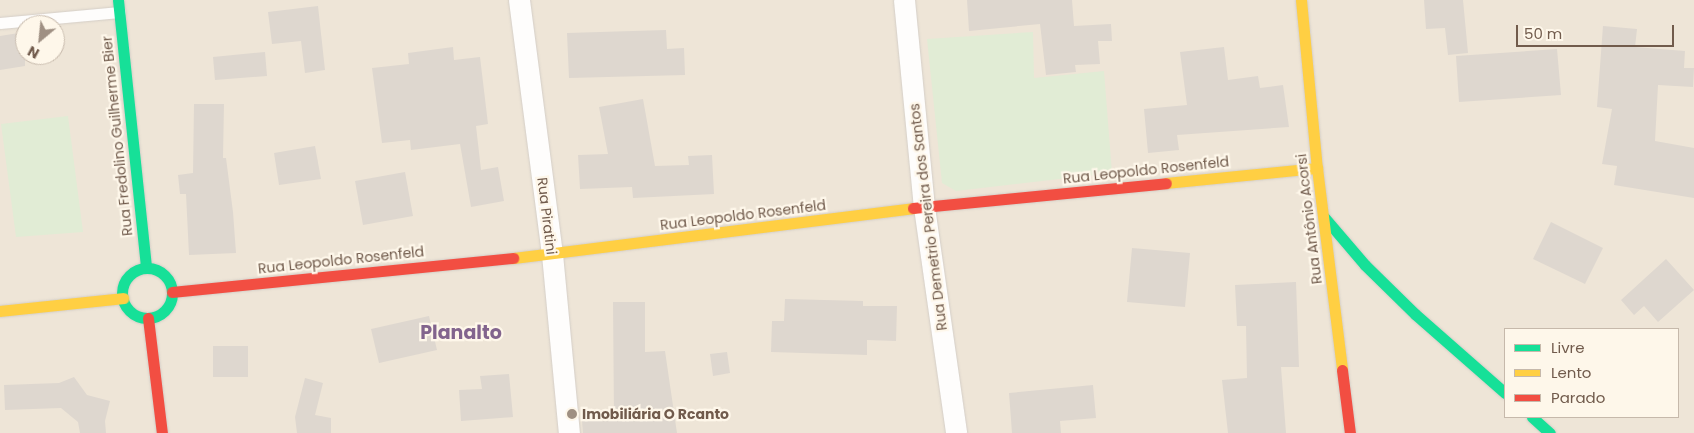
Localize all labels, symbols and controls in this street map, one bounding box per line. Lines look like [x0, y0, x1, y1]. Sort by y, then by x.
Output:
north arrow [15, 15, 65, 65]
scale bar [1519, 15, 1676, 47]
text: 50 m [1524, 23, 1562, 44]
street label: Rua Fredolino Guilherme Bier [98, 35, 136, 237]
text: N [24, 41, 43, 64]
street label: Rua Demetrio Pereira dos Santos [906, 102, 950, 332]
street label: Rua Leopoldo Rosenfeld [1062, 153, 1230, 187]
street label: Rua Antônio Acorsi [1293, 153, 1325, 285]
street label: Rua Piratini [534, 176, 560, 256]
street label: Rua Leopoldo Rosenfeld [659, 196, 827, 234]
street label: Rua Leopoldo Rosenfeld [257, 243, 425, 277]
district label: Planalto [420, 322, 502, 344]
legend [1504, 328, 1679, 418]
text: Livre [1551, 337, 1584, 358]
text: Lento [1551, 362, 1591, 383]
text: Parado [1551, 387, 1605, 408]
place label: Imobiliária O Rcanto [582, 406, 729, 422]
marker: Imobiliária O Rcanto [566, 408, 578, 420]

